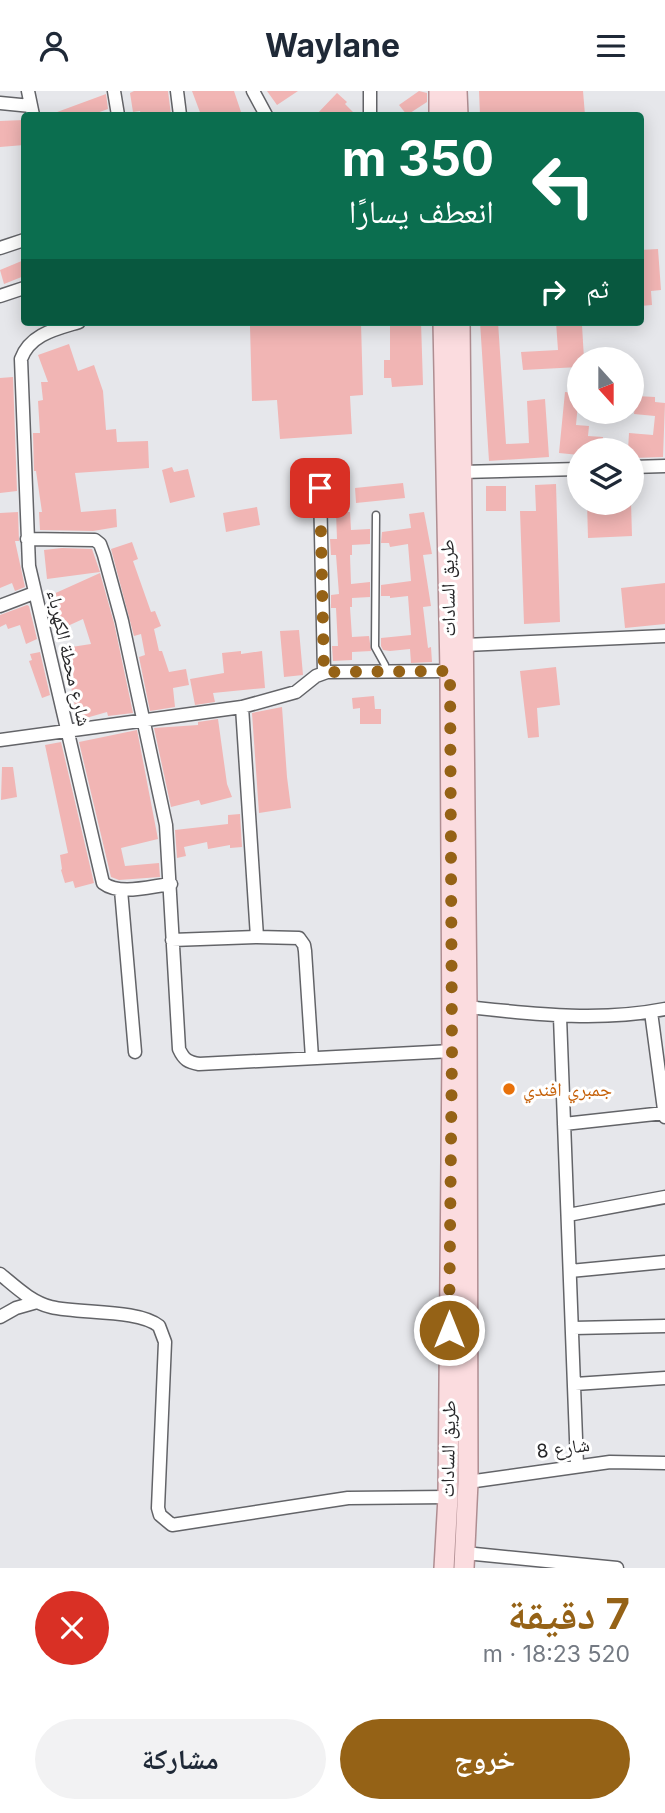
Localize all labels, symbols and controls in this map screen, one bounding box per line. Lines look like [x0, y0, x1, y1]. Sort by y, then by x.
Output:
text: Waylane [265, 26, 400, 65]
icon: person [35, 27, 73, 65]
icon: menu [592, 27, 630, 65]
text: 350 m [342, 129, 494, 188]
icon: left [518, 140, 609, 231]
text: انعطف يسارًا [349, 192, 494, 231]
icon: right [534, 273, 572, 311]
text: ثم [586, 273, 609, 304]
north arrow [567, 347, 644, 423]
map controls [567, 347, 644, 515]
button: layers [567, 438, 644, 515]
pin [290, 458, 350, 518]
icon: arrive [301, 469, 339, 507]
street label: طريق السادات [436, 539, 460, 637]
street label: شارع محطة الكهرباء [42, 588, 96, 728]
place label: جمبري افندي [523, 1078, 612, 1104]
marker: جمبري افندي [501, 1081, 517, 1097]
position arrow [412, 1293, 486, 1367]
street label: طريق السادات [436, 1400, 460, 1498]
street label: شارع 8 [535, 1433, 591, 1463]
text: 7 دقيقة [507, 1588, 630, 1639]
button: close [35, 1591, 109, 1665]
text: 520 m · 18:23 [483, 1640, 630, 1668]
button: مشاركة [35, 1719, 326, 1799]
button: خروج [340, 1719, 630, 1799]

